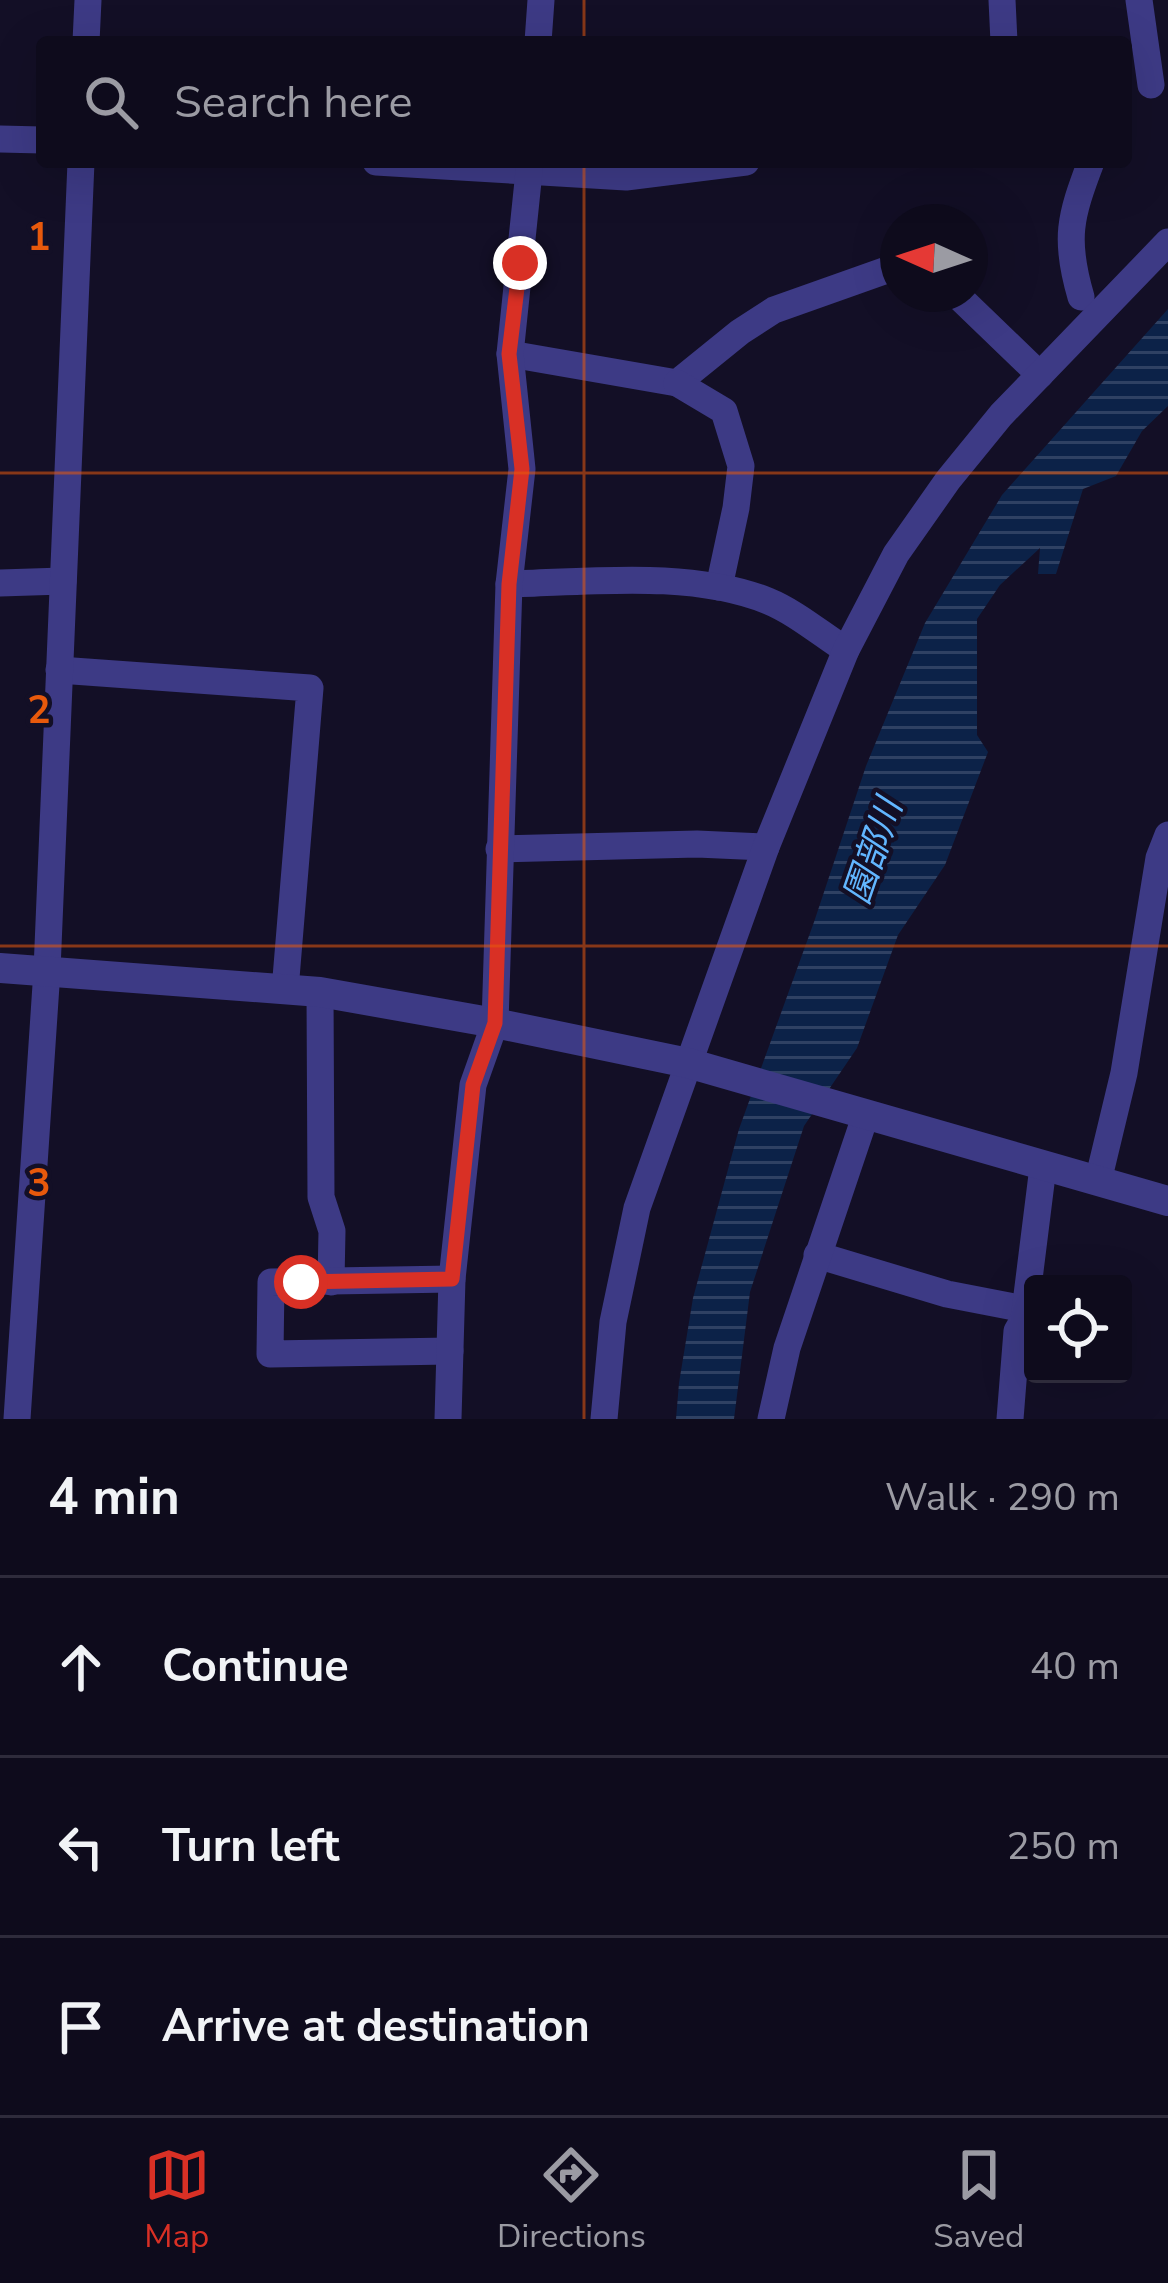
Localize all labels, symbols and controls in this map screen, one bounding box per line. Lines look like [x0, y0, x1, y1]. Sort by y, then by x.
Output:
search box [36, 36, 1132, 168]
icon: search [78, 69, 144, 135]
text: Search here [174, 72, 413, 133]
north arrow [880, 204, 988, 312]
text: 1 [27, 211, 51, 264]
route end [493, 236, 547, 290]
text: 2 [27, 684, 51, 737]
water label: 園部川 [833, 789, 915, 911]
text: 3 [27, 1157, 51, 1210]
route start [274, 1255, 328, 1309]
map controls [1024, 1275, 1132, 1383]
button: locate [1024, 1275, 1132, 1383]
text: 4 min [48, 1462, 180, 1532]
text: Walk · 290 m [885, 1471, 1120, 1524]
icon: ahead [48, 1634, 114, 1700]
text: Continue [162, 1636, 349, 1697]
text: 40 m [1030, 1640, 1120, 1693]
icon: left [48, 1814, 114, 1880]
text: Turn left [162, 1816, 340, 1877]
text: 250 m [1006, 1820, 1120, 1873]
icon: arrive [48, 1994, 114, 2060]
text: Arrive at destination [162, 1996, 590, 2057]
tab: Map [144, 2142, 210, 2259]
tab: Directions [497, 2142, 646, 2259]
tab: Saved [933, 2142, 1024, 2259]

